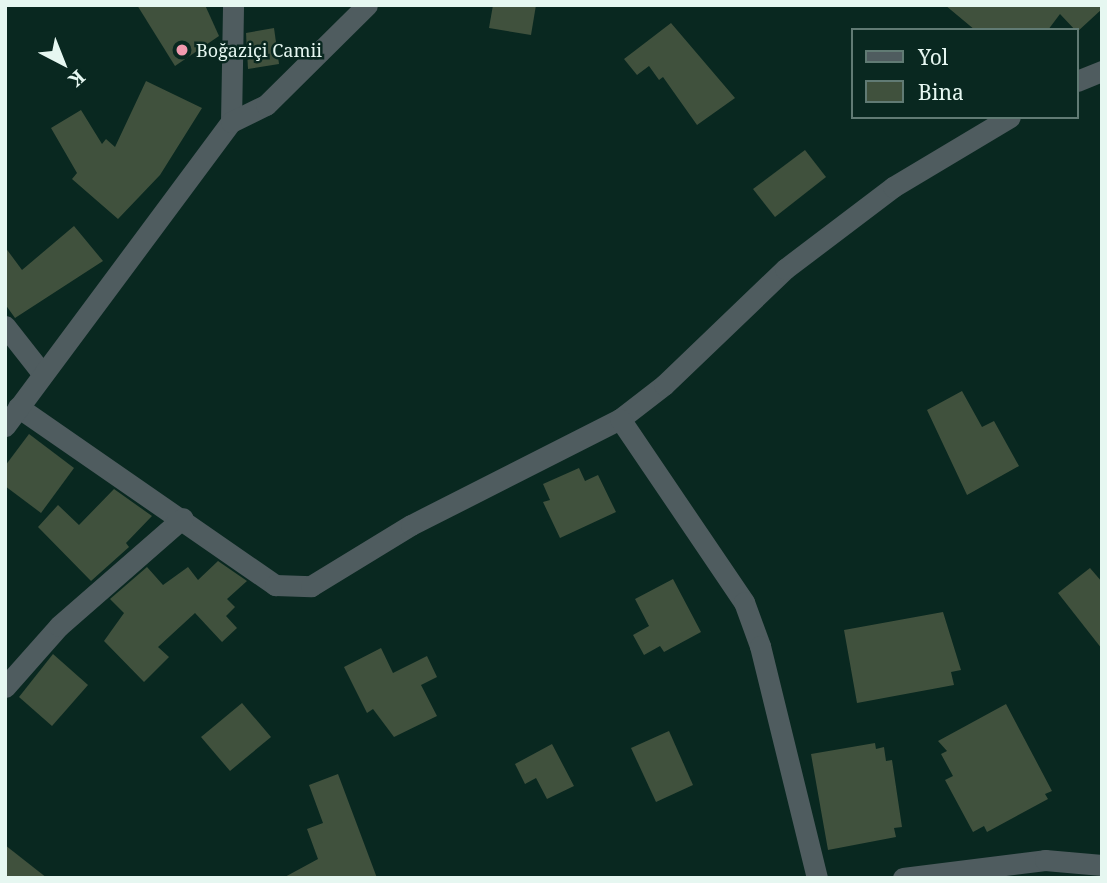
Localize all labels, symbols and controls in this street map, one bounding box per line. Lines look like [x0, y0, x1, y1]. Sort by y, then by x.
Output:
north arrow [28, 28, 98, 98]
legend [852, 28, 1079, 119]
place label: Boğaziçi Camii [196, 39, 322, 61]
marker: Boğaziçi Camii [174, 42, 190, 58]
text: Yol [918, 43, 948, 71]
text: K [63, 64, 91, 93]
text: Bina [918, 78, 964, 106]

